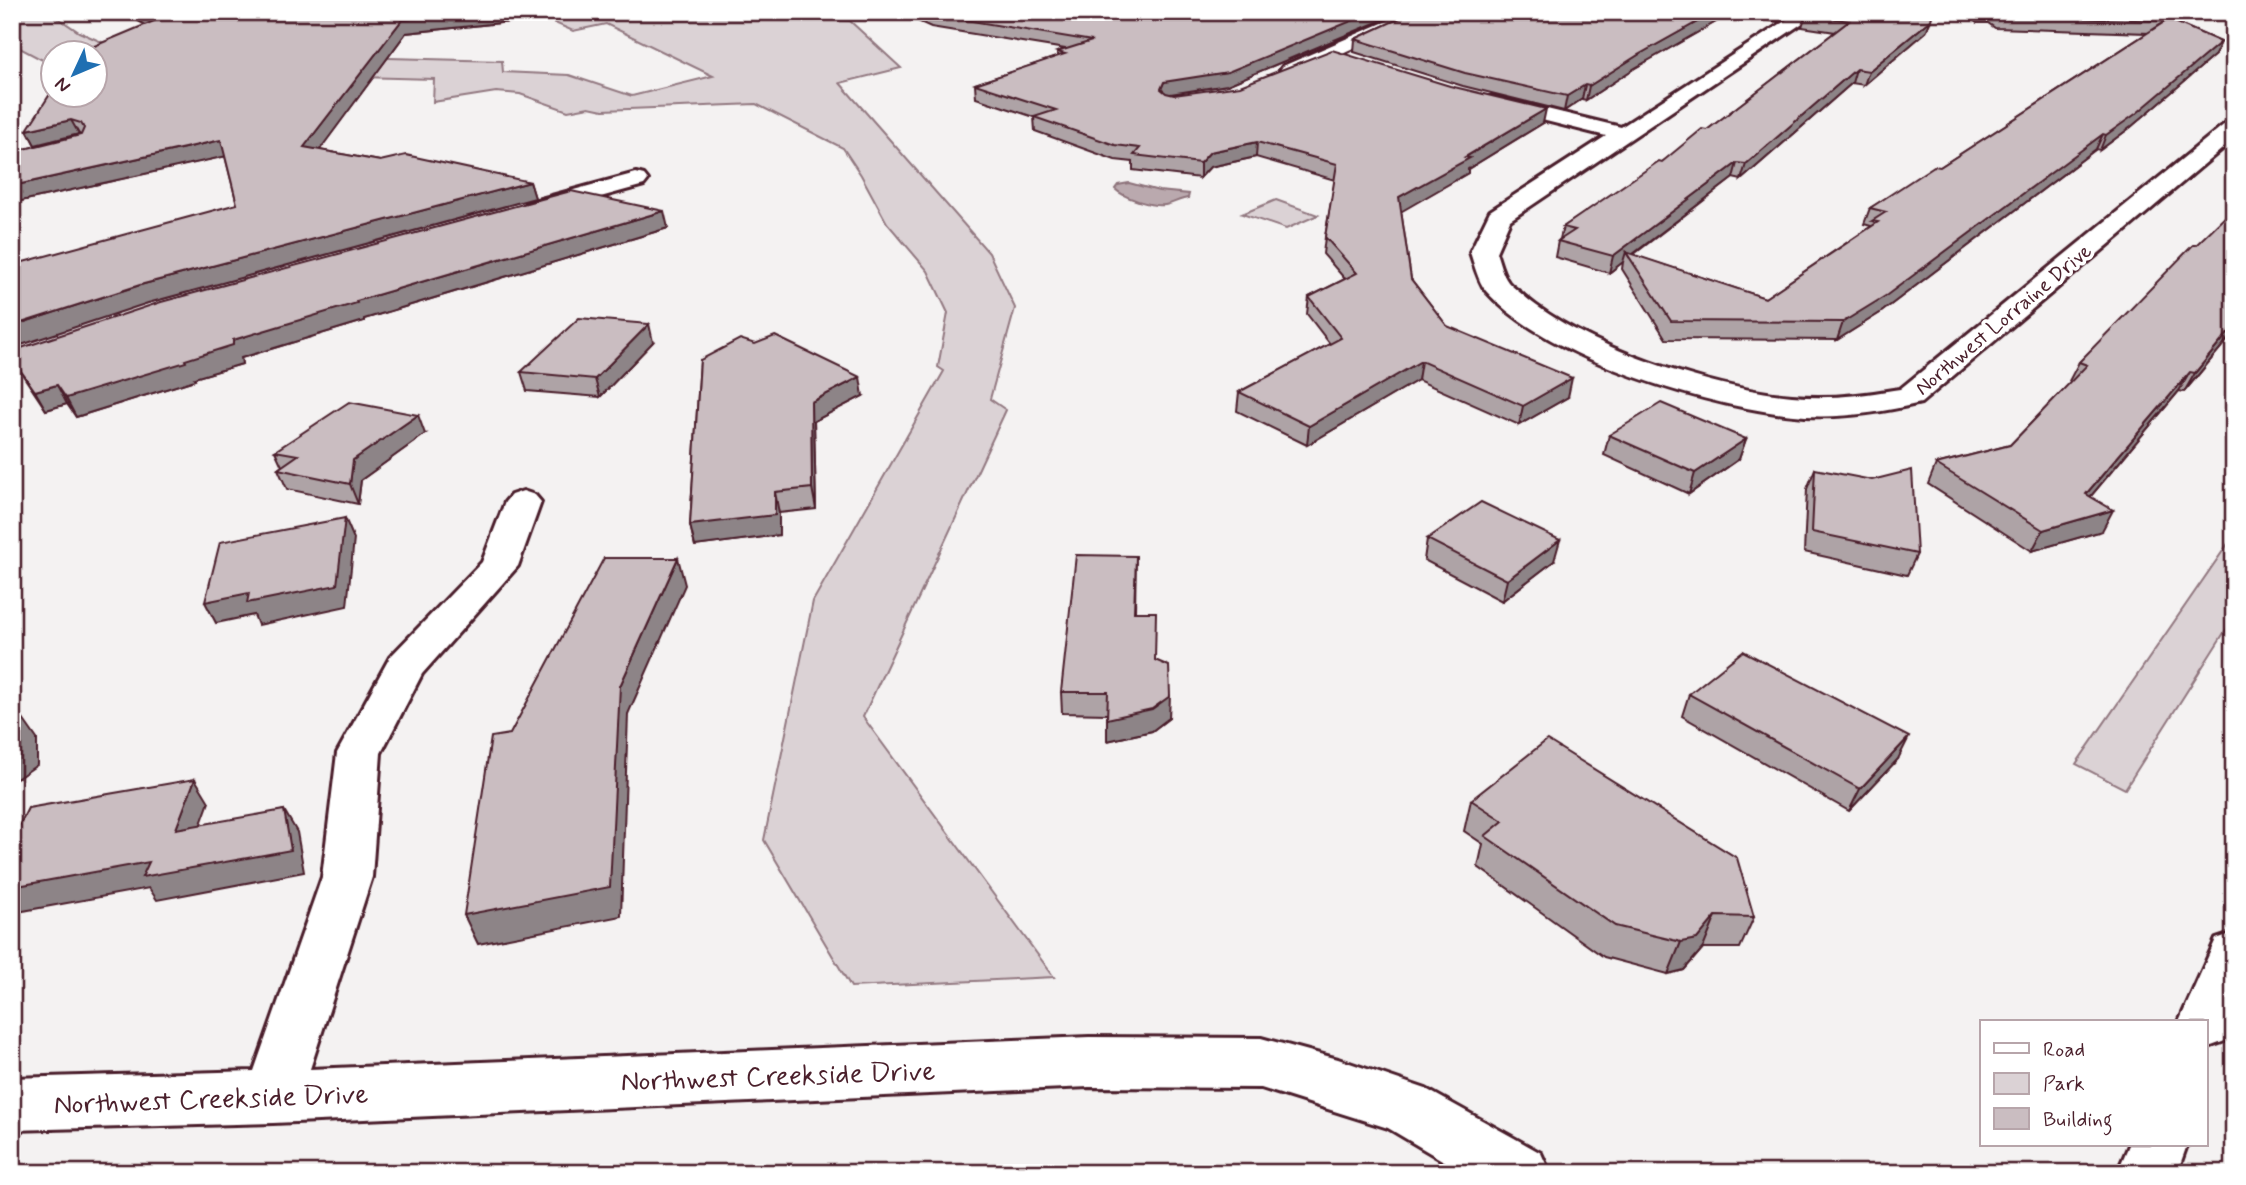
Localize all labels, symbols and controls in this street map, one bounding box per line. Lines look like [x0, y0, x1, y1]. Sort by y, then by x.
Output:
north arrow [38, 38, 108, 108]
text: N [49, 72, 76, 98]
street label: Northwest Lorraine Drive [1909, 237, 2098, 402]
legend [1980, 1020, 2208, 1146]
text: Road [2043, 1036, 2085, 1064]
street label: Northwest Creekside Drive [620, 1054, 936, 1101]
text: Park [2043, 1070, 2085, 1098]
street label: Northwest Creekside Drive [53, 1077, 369, 1124]
text: Building [2043, 1106, 2113, 1136]

